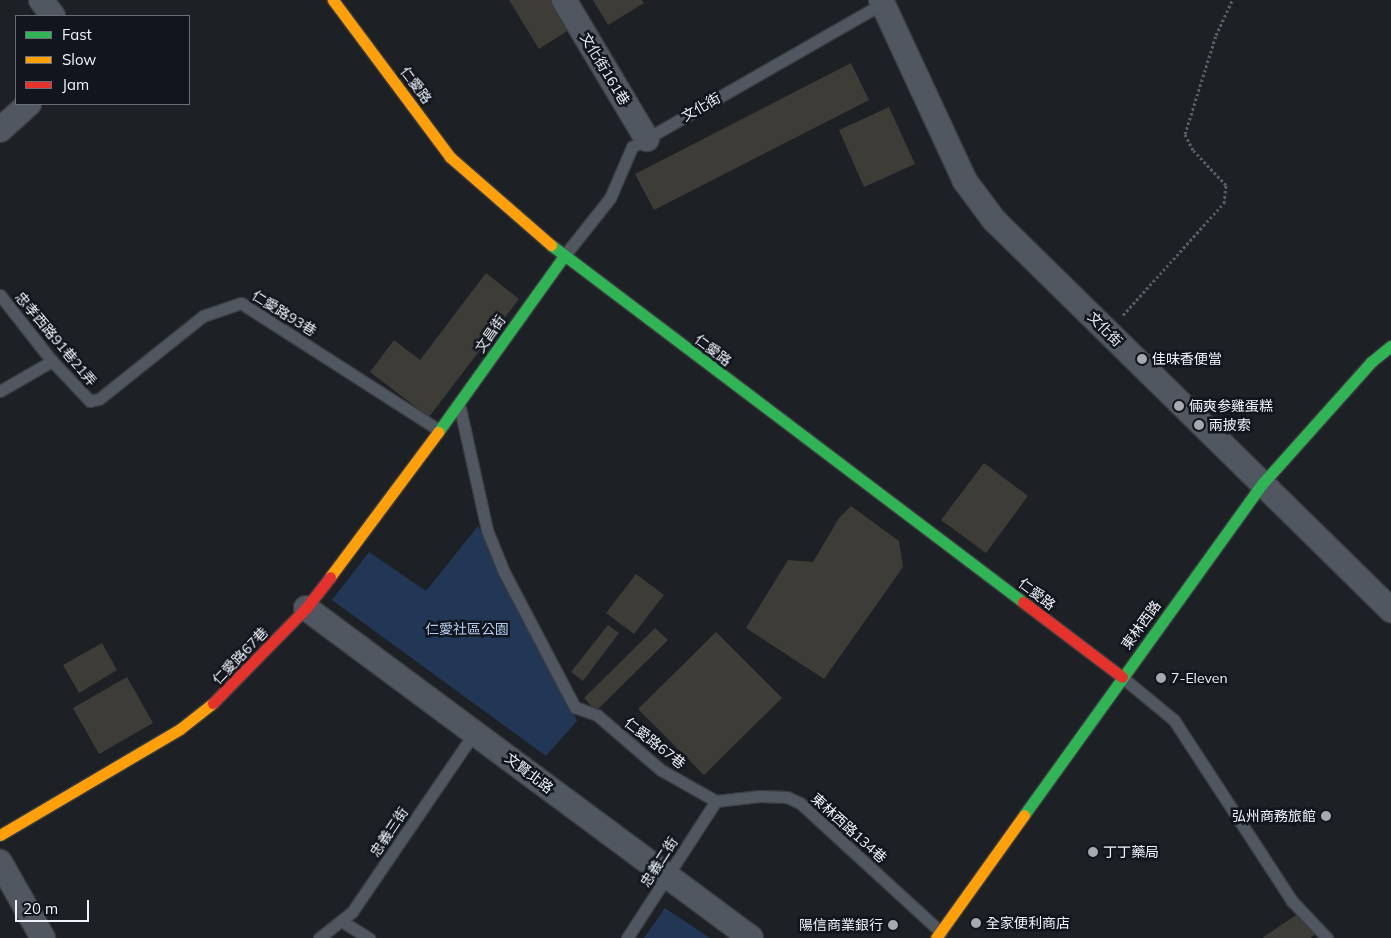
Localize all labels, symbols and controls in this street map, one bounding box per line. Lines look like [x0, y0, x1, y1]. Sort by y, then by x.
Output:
legend [15, 15, 190, 105]
text: Fast [62, 25, 92, 44]
street label: 文化街161巷 [577, 30, 633, 108]
text: Slow [62, 50, 96, 69]
street label: 仁愛路 [397, 63, 435, 107]
text: Jam [62, 75, 89, 94]
street label: 文化街 [679, 89, 723, 125]
street label: 仁愛路93巷 [249, 287, 319, 339]
street label: 忠孝西路91巷21弄 [12, 289, 100, 389]
street label: 文化街 [1084, 308, 1126, 350]
street label: 文昌街 [471, 312, 509, 356]
street label: 仁愛路 [691, 331, 735, 369]
place label: 佳味香便當 [1152, 351, 1222, 367]
marker: 佳味香便當 [1136, 353, 1148, 365]
place label: 倆爽参雞蛋糕 [1189, 398, 1273, 414]
marker: 倆爽参雞蛋糕 [1173, 400, 1185, 412]
place label: 兩披索 [1209, 417, 1251, 433]
marker: 兩披索 [1193, 419, 1205, 431]
street label: 仁愛路 [1015, 575, 1059, 613]
street label: 東林西路 [1118, 597, 1164, 653]
park label: 仁愛社區公園 [425, 621, 509, 637]
street label: 仁愛路67巷 [209, 624, 271, 688]
place label: 7-Eleven [1171, 670, 1228, 686]
marker: 7-Eleven [1155, 672, 1167, 684]
street label: 仁愛路67巷 [621, 714, 689, 772]
street label: 文賢北路 [502, 749, 556, 797]
street label: 東林西路134巷 [808, 790, 890, 866]
street label: 忠義三街 [366, 804, 412, 860]
place label: 弘州商務旅館 [1232, 808, 1316, 824]
marker: 弘州商務旅館 [1320, 810, 1332, 822]
street label: 忠義二街 [637, 834, 681, 890]
place label: 丁丁藥局 [1103, 844, 1159, 860]
marker: 丁丁藥局 [1087, 846, 1099, 858]
scale bar [18, 890, 91, 922]
text: 20 m [23, 899, 58, 918]
place label: 全家便利商店 [986, 915, 1070, 931]
place label: 陽信商業銀行 [799, 917, 883, 933]
marker: 全家便利商店 [970, 917, 982, 929]
marker: 陽信商業銀行 [887, 919, 899, 931]

